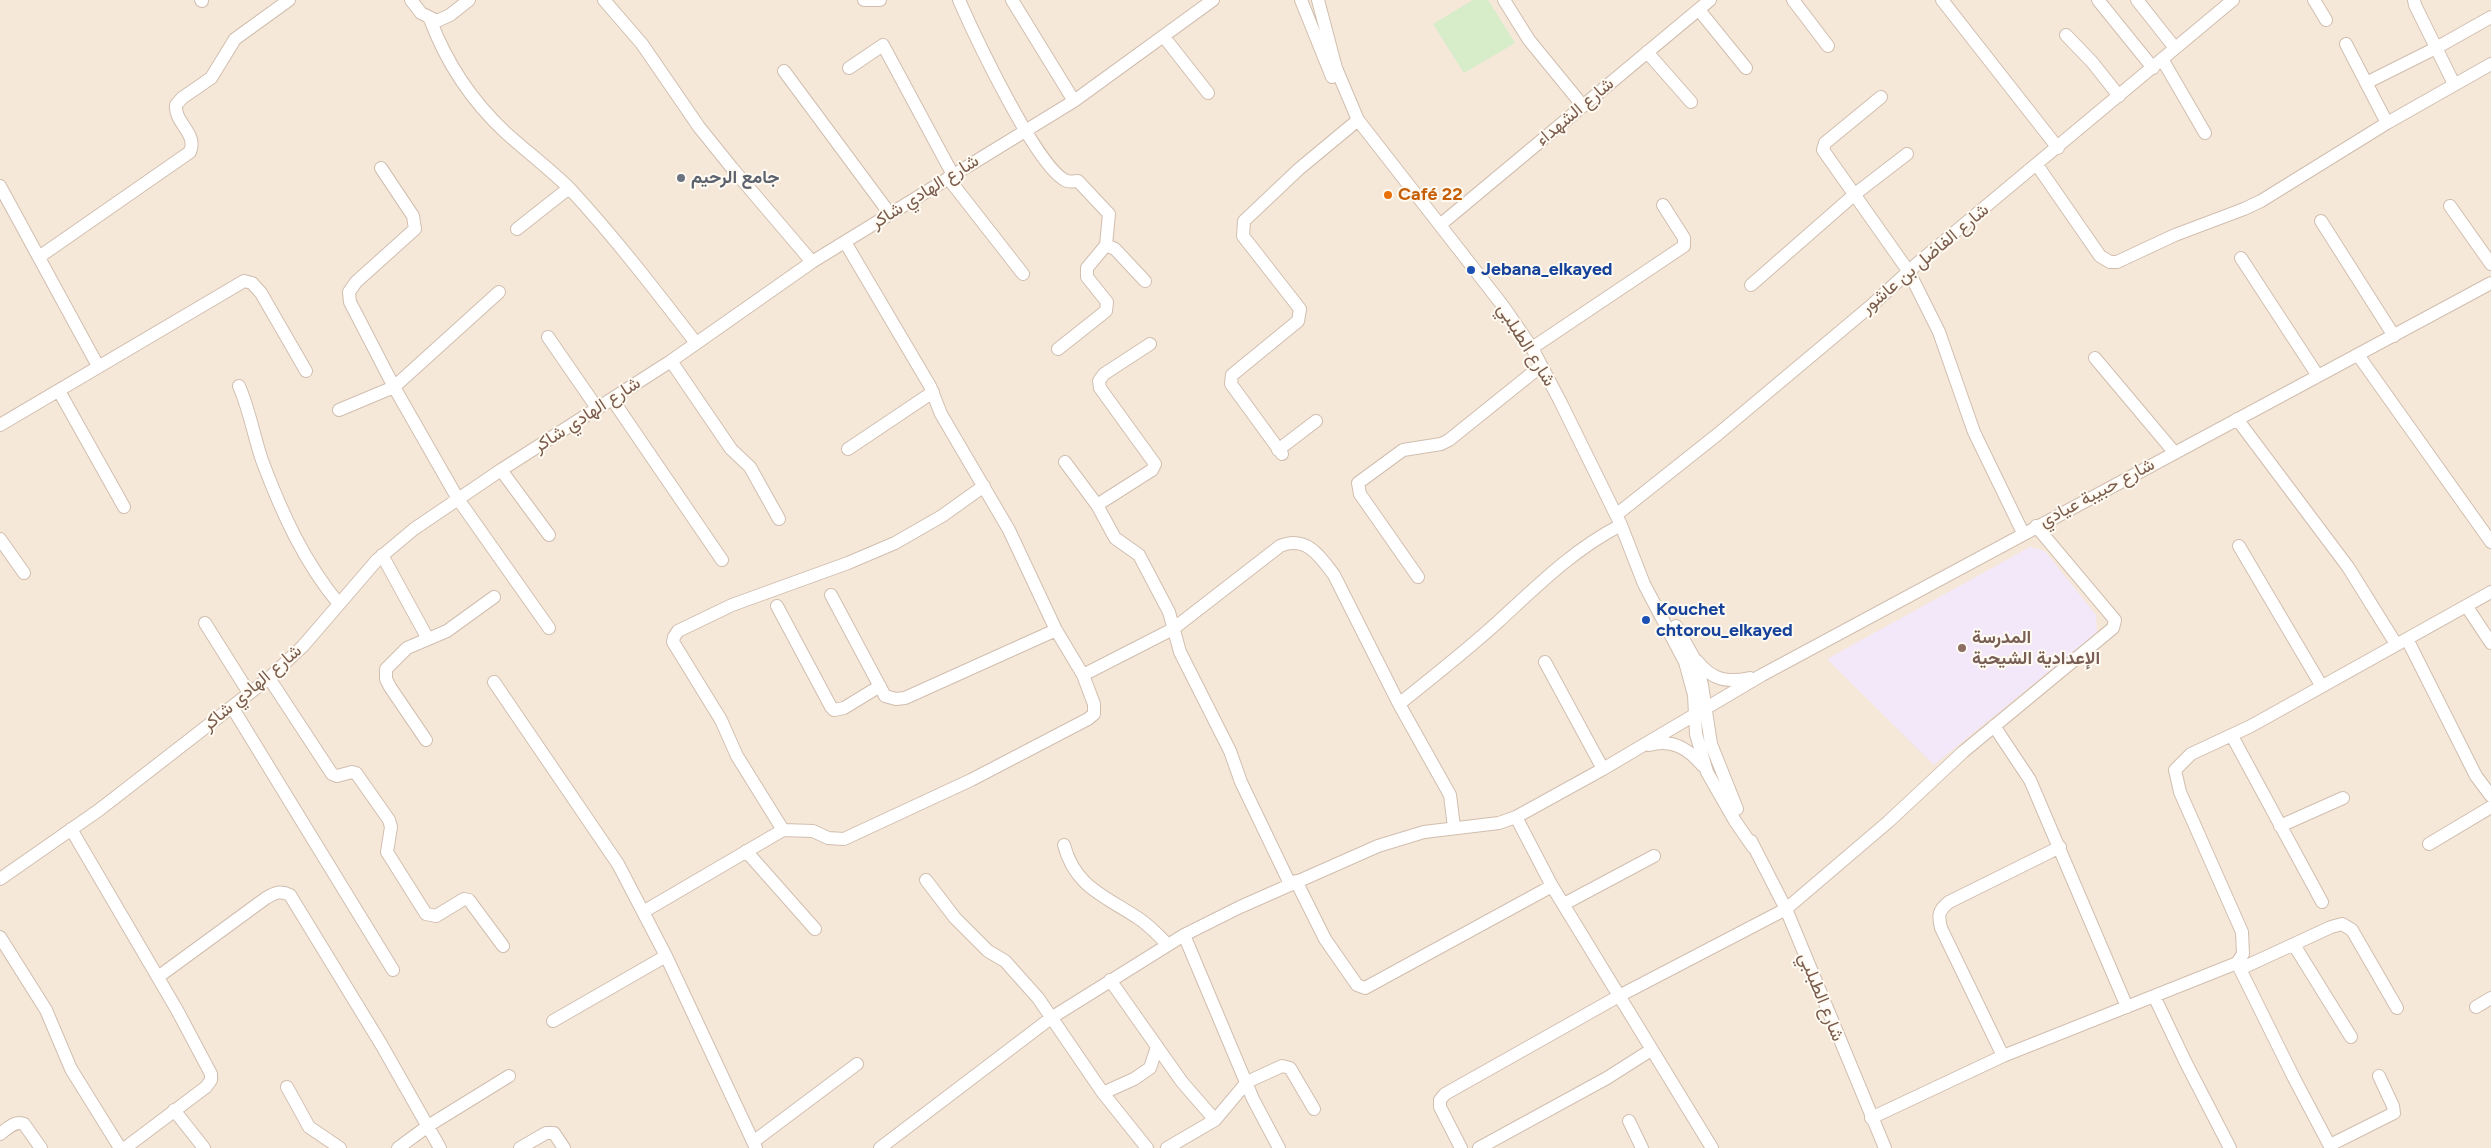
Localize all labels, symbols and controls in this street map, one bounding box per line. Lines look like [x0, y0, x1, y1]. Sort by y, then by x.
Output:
street label: شارع الشهداء [1532, 73, 1618, 151]
street label: شارع الهادي شاكر [867, 150, 983, 234]
place label: جامع الرحيم [691, 167, 779, 189]
marker: جامع الرحيم [675, 172, 687, 184]
place label: Café 22 [1398, 184, 1463, 206]
marker: Café 22 [1382, 189, 1394, 201]
street label: شارع الفاضل بن عاشور [1857, 199, 1993, 319]
place label: Jebana_elkayed [1481, 259, 1613, 281]
marker: Jebana_elkayed [1465, 264, 1477, 276]
street label: شارع الطبلبي [1492, 300, 1560, 390]
street label: شارع الهادي شاكر [529, 372, 645, 458]
street label: شارع حبيبة عيادي [2036, 454, 2158, 532]
place label: Kouchet chtorou_elkayed [1656, 599, 1793, 642]
marker: Kouchet chtorou_elkayed [1640, 614, 1652, 626]
place label: المدرسة الإعدادية الشيحية [1972, 627, 2100, 670]
street label: شارع الهادي شاكر [198, 640, 306, 736]
marker: المدرسة الإعدادية الشيحية [1956, 642, 1968, 654]
street label: شارع الطبلبي [1793, 950, 1849, 1044]

